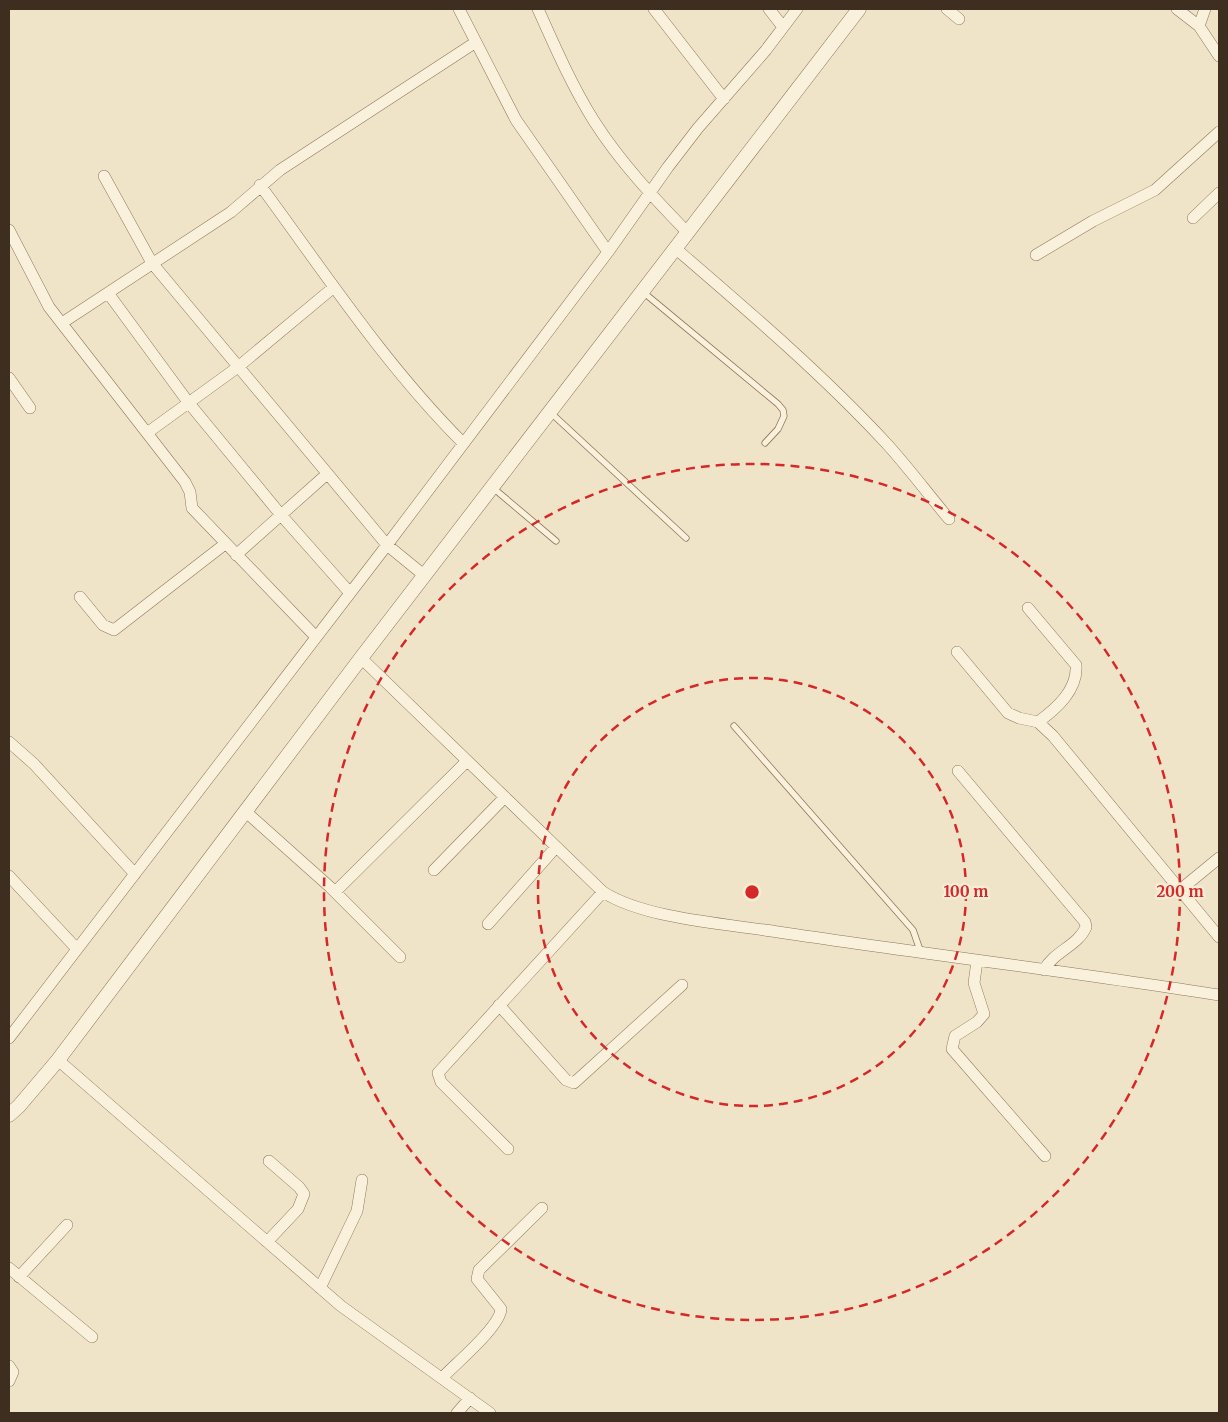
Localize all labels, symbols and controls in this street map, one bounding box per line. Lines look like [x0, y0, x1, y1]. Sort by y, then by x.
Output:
text: 100 m [944, 882, 988, 901]
text: 200 m [1156, 882, 1204, 901]
centre of rings [743, 883, 761, 901]

